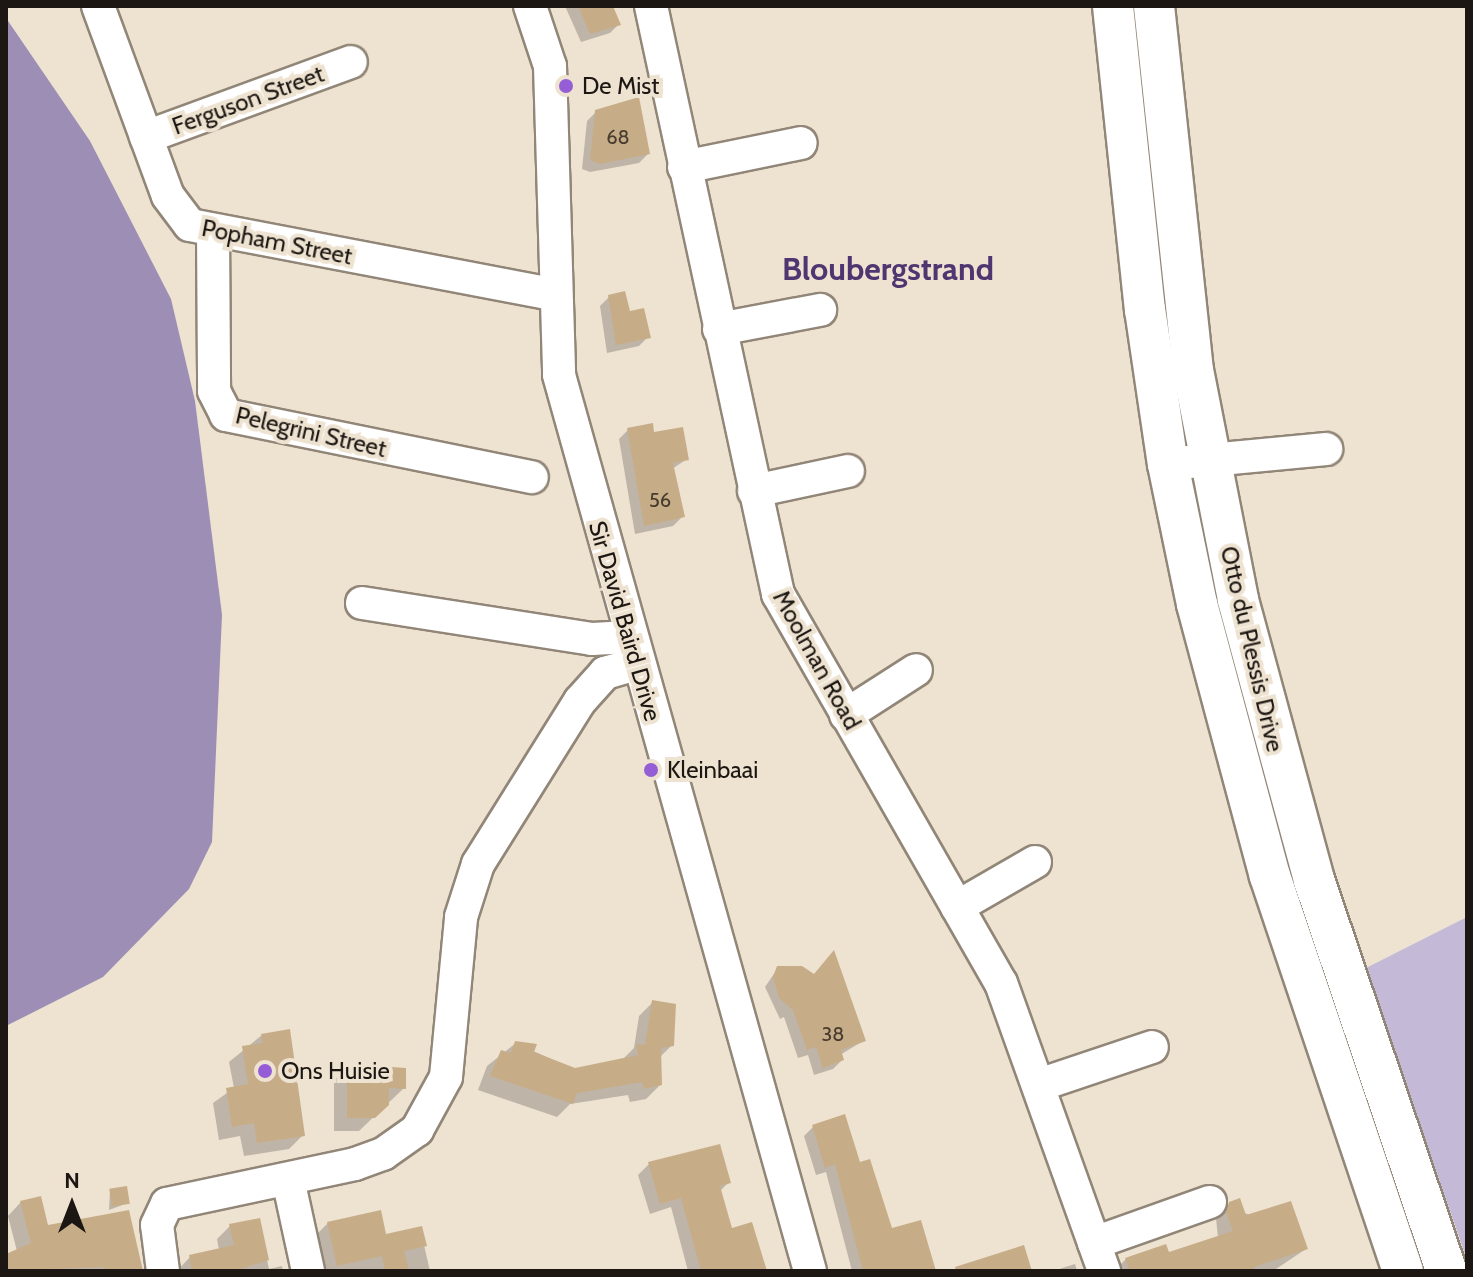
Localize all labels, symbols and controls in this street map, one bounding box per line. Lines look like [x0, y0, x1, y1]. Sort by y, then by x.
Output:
street label: Ferguson Street [168, 59, 328, 141]
place label: De Mist [582, 72, 659, 100]
marker: De Mist [557, 77, 575, 95]
house number: 68 [606, 125, 630, 149]
street label: Popham Street [199, 213, 355, 271]
district label: Bloubergstrand [782, 250, 994, 288]
street label: Pelegrini Street [233, 401, 389, 463]
house number: 56 [649, 488, 671, 512]
street label: Sir David Baird Drive [583, 518, 667, 724]
street label: Otto du Plessis Drive [1214, 543, 1290, 755]
street label: Moolman Road [767, 585, 867, 735]
place label: Kleinbaai [667, 756, 758, 784]
marker: Kleinbaai [642, 761, 660, 779]
house number: 38 [822, 1022, 844, 1046]
place label: Ons Huisie [281, 1057, 390, 1085]
marker: Ons Huisie [256, 1062, 274, 1080]
north arrow [32, 1165, 112, 1245]
text: N [64, 1167, 80, 1194]

